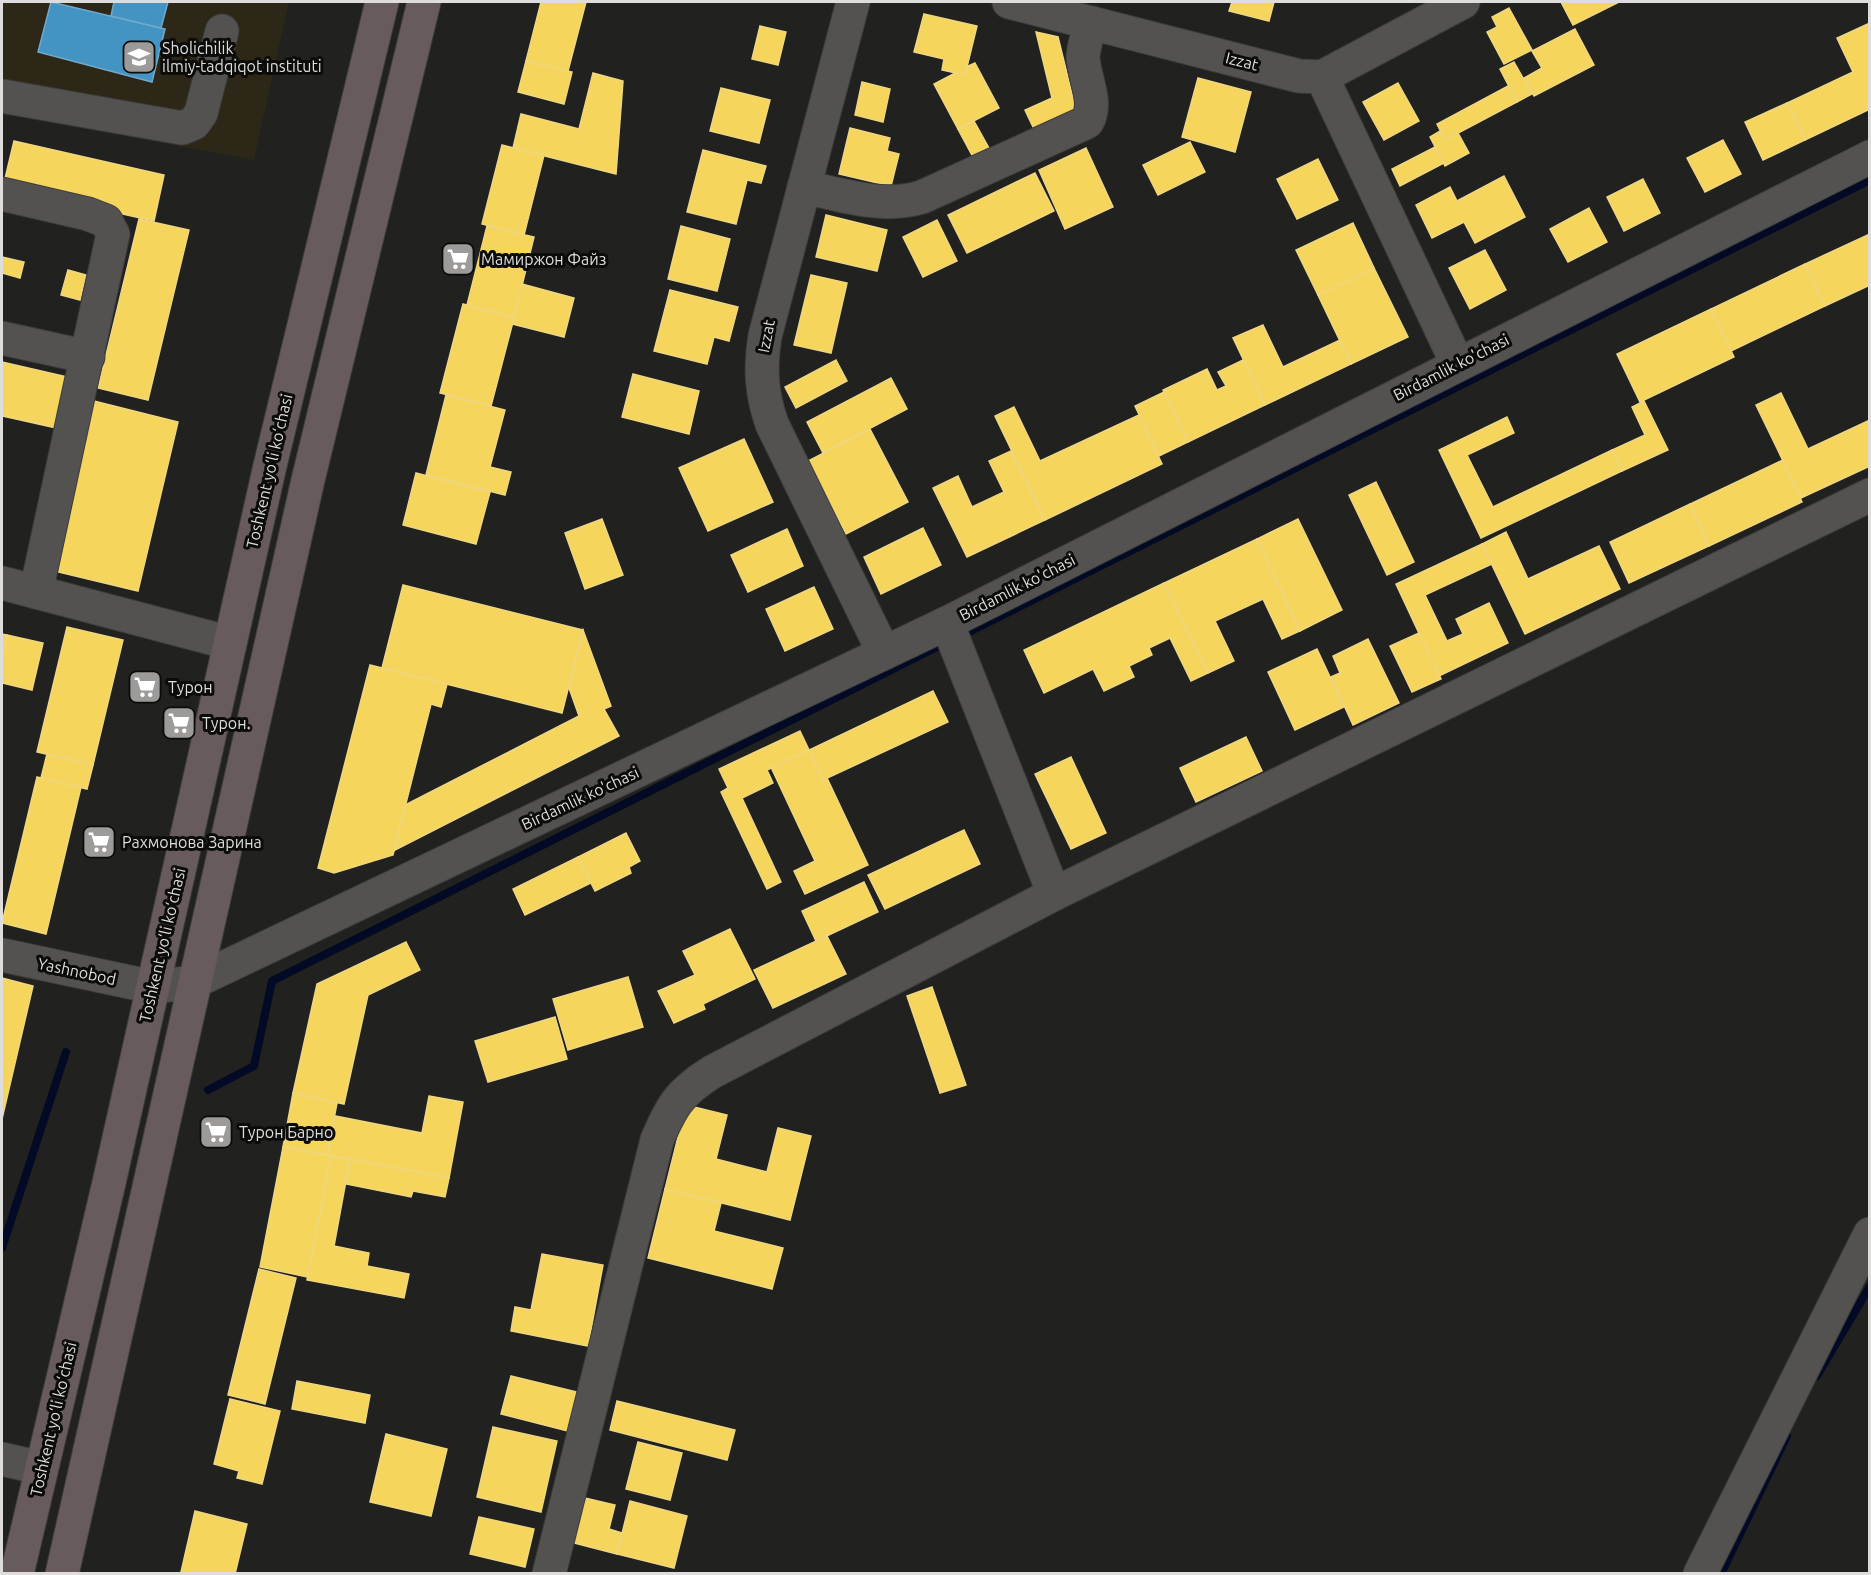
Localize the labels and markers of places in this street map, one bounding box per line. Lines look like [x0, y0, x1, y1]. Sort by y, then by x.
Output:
school or university icon: Sholichilik ilmiy-tadqiqot instituti [121, 39, 157, 75]
place label: Sholichilik ilmiy-tadqiqot instituti [162, 39, 322, 75]
supermarket icon: Мамиржон Файз [440, 241, 476, 277]
place label: Мамиржон Файз [481, 250, 606, 268]
supermarket icon: Турон [127, 669, 163, 705]
place label: Турон [168, 678, 213, 696]
supermarket icon: Турон. [161, 705, 197, 741]
place label: Турон. [202, 714, 250, 732]
supermarket icon: Рахмонова Зарина [81, 824, 117, 860]
place label: Рахмонова Зарина [122, 833, 262, 851]
supermarket icon: Турон Барно [198, 1114, 234, 1150]
place label: Турон Барно [239, 1123, 333, 1141]

